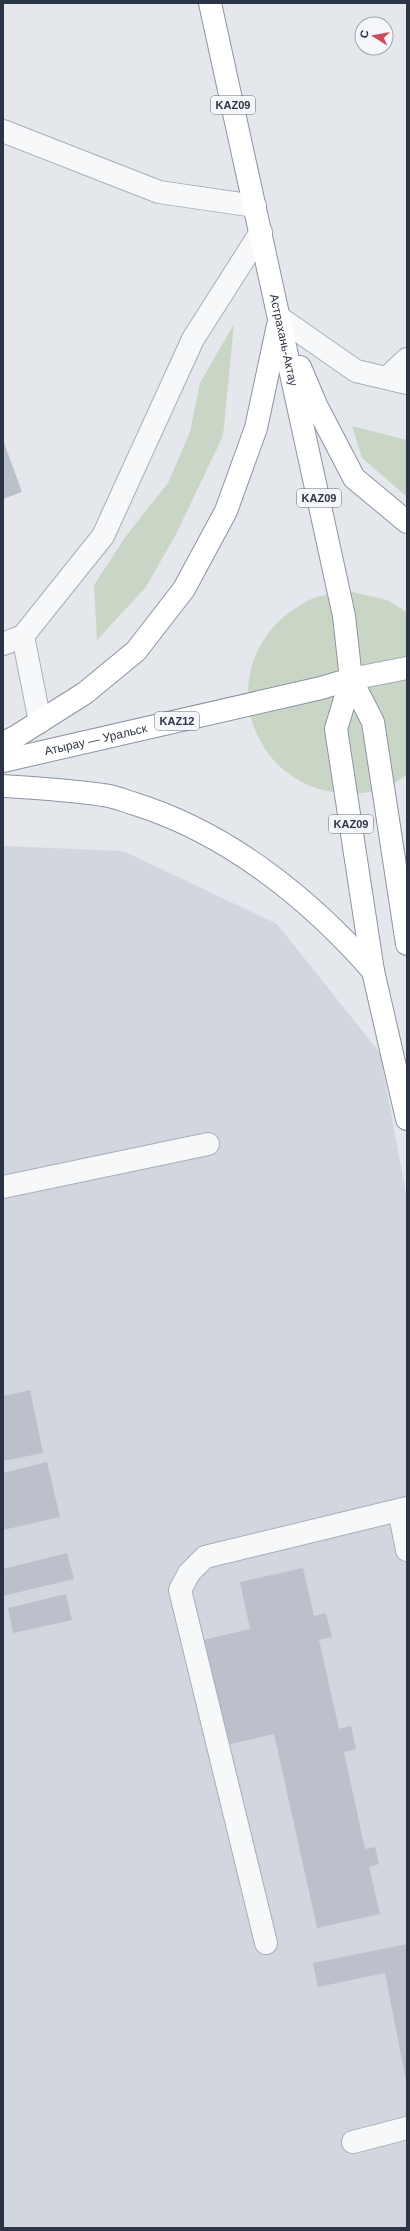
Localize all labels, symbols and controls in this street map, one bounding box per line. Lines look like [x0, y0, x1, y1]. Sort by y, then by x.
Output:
north arrow [354, 16, 394, 56]
text: С [358, 29, 371, 39]
road number: KAZ09 [211, 96, 255, 114]
street label: Астрахань-Актау [267, 293, 301, 387]
road number: KAZ09 [297, 489, 341, 507]
road number: KAZ12 [155, 712, 199, 730]
street label: Атырау — Уральск [43, 721, 149, 758]
road number: KAZ09 [329, 815, 373, 833]

